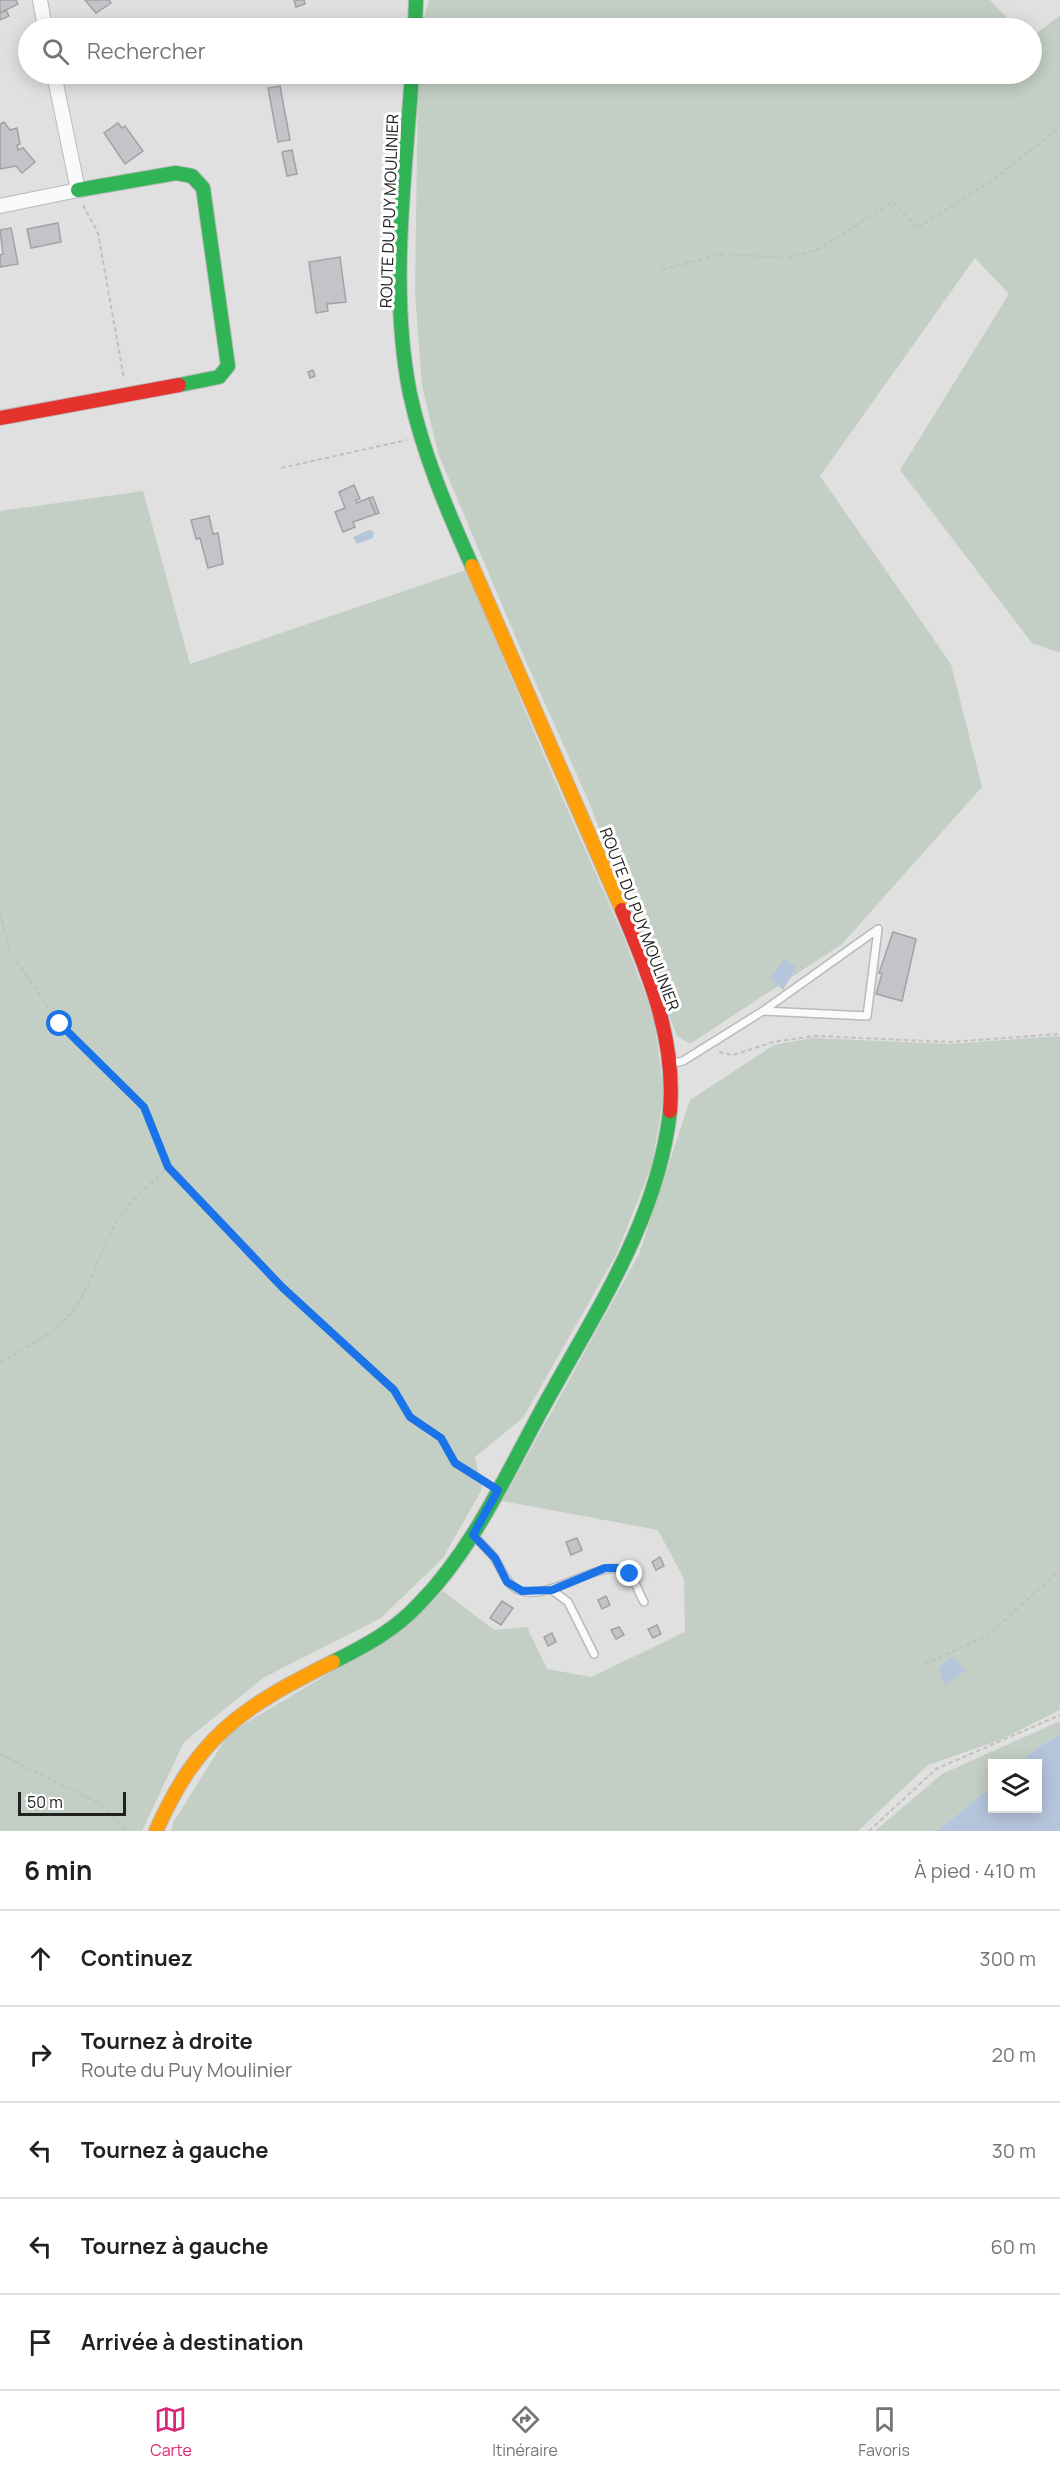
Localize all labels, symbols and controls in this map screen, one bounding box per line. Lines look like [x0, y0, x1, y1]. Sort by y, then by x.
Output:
search box [18, 18, 1042, 84]
icon: search [39, 35, 72, 68]
text: Rechercher [87, 36, 206, 66]
street label: ROUTE DU PUY MOULINIER [375, 114, 403, 308]
street label: ROUTE DU PUY MOULINIER [595, 824, 685, 1014]
route start [46, 1010, 72, 1036]
route end [616, 1560, 642, 1586]
map controls [988, 1759, 1042, 1813]
button: layers [988, 1759, 1042, 1813]
scale bar [18, 1789, 126, 1816]
text: 50 m [27, 1791, 63, 1813]
text: 6 min [24, 1852, 92, 1888]
text: À pied · 410 m [914, 1857, 1036, 1884]
icon: ahead [24, 1942, 57, 1975]
text: Continuez [81, 1943, 193, 1973]
text: 300 m [980, 1945, 1036, 1972]
text: Tournez à droite [81, 2026, 253, 2056]
icon: right [24, 2038, 57, 2071]
text: 20 m [991, 2041, 1036, 2068]
text: Route du Puy Moulinier [81, 2056, 292, 2083]
icon: left [24, 2134, 57, 2167]
text: Tournez à gauche [81, 2135, 268, 2165]
text: 30 m [992, 2137, 1036, 2164]
icon: left [24, 2230, 57, 2263]
text: Tournez à gauche [81, 2231, 268, 2261]
text: 60 m [990, 2233, 1036, 2260]
icon: arrive [24, 2326, 57, 2359]
text: Arrivée à destination [81, 2327, 304, 2357]
tab: Carte [150, 2403, 192, 2461]
tab: Itinéraire [492, 2403, 558, 2461]
tab: Favoris [858, 2403, 910, 2461]

